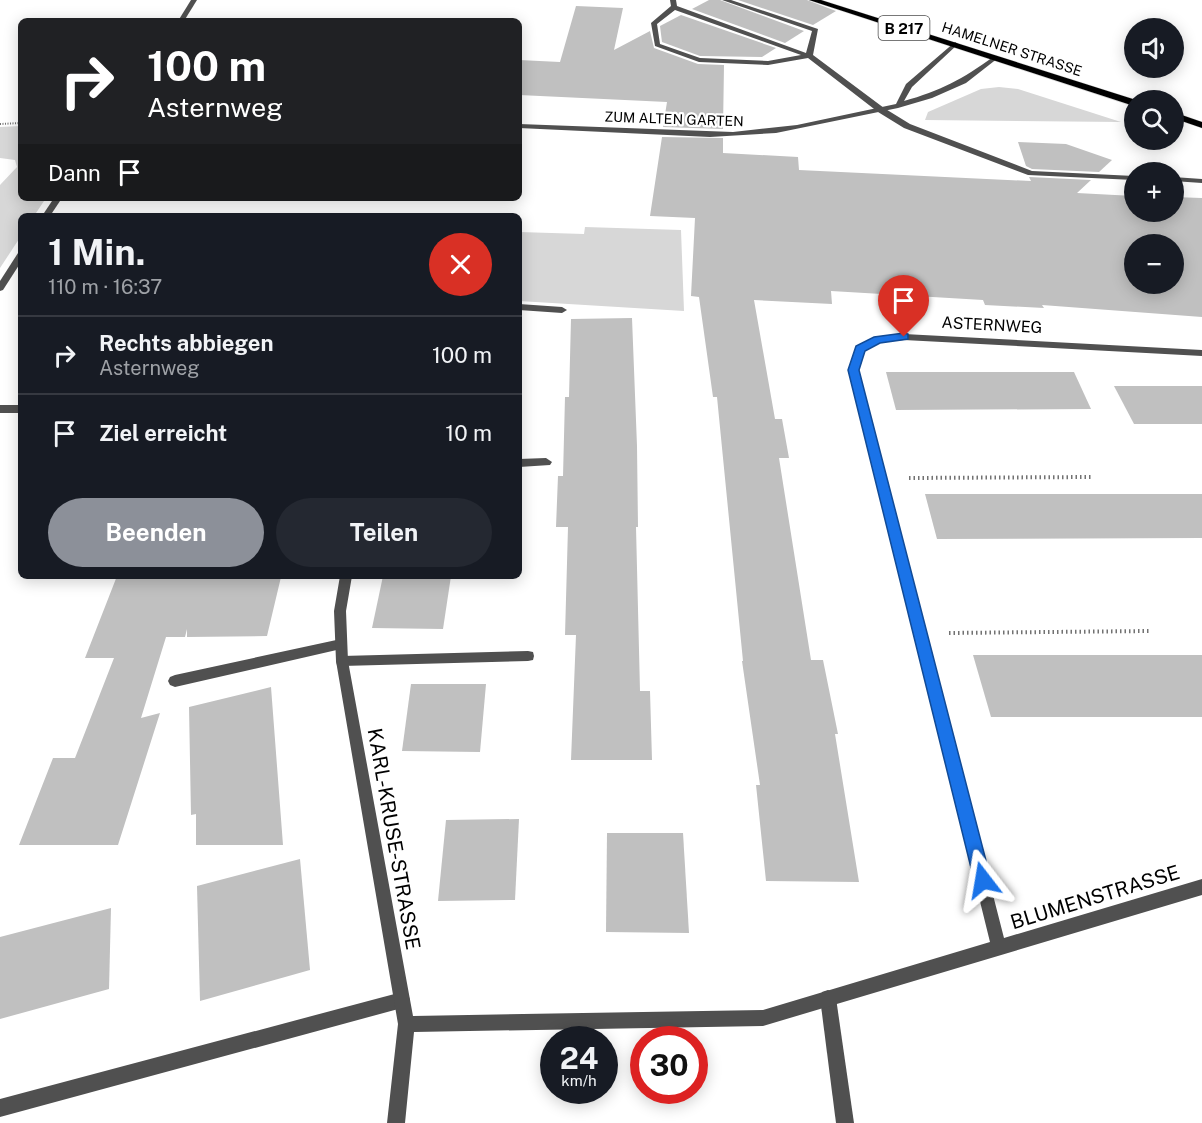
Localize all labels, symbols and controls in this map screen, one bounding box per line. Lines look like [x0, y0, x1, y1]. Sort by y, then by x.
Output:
road number: B 217 [878, 16, 930, 40]
map controls [1124, 18, 1184, 294]
button: sound [1124, 18, 1184, 78]
street label: HAMELNER STRASSE [940, 19, 1084, 79]
text: 100 m [147, 41, 266, 90]
icon: right [48, 42, 126, 120]
button: search [1124, 90, 1184, 150]
text: Asternweg [147, 91, 283, 123]
street label: ZUM ALTEN GARTEN [604, 109, 744, 129]
icon: arrive [113, 156, 146, 189]
text: Dann [48, 160, 101, 186]
button: + [1124, 162, 1184, 222]
text: 1 Min. [48, 231, 145, 273]
button: close [429, 233, 492, 296]
button: − [1124, 234, 1184, 294]
text: 110 m · 16:37 [48, 275, 162, 299]
pin [878, 275, 929, 337]
icon: arrive [887, 284, 920, 317]
street label: ASTERNWEG [941, 313, 1043, 337]
text: Rechts abbiegen [99, 330, 274, 356]
icon: right [48, 339, 81, 372]
text: 100 m [432, 342, 492, 368]
text: Asternweg [99, 356, 200, 380]
icon: arrive [48, 417, 81, 450]
text: Ziel erreicht [99, 420, 227, 446]
text: 10 m [445, 420, 492, 446]
button: Beenden [48, 498, 264, 567]
button: Teilen [276, 498, 492, 567]
street label: KARL-KRUSE-STRASSE [363, 726, 425, 952]
position arrow [951, 848, 1015, 912]
street label: BLUMENSTRASSE [1007, 860, 1183, 934]
speed limit sign: 30 [630, 1026, 708, 1104]
text: 24 [560, 1040, 598, 1076]
text: km/h [561, 1072, 597, 1089]

